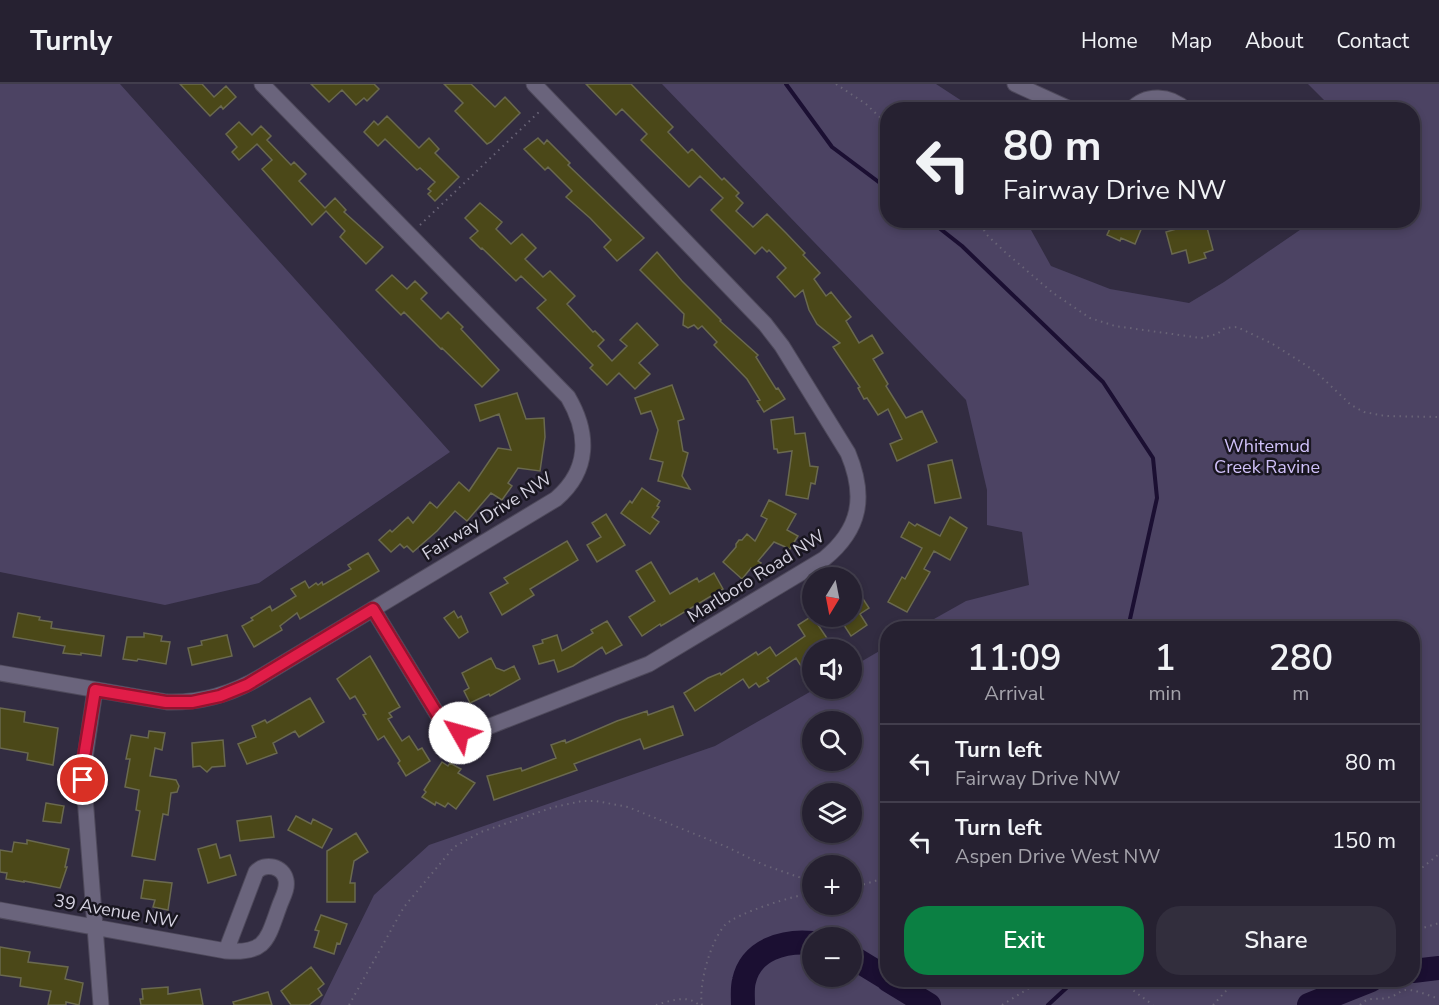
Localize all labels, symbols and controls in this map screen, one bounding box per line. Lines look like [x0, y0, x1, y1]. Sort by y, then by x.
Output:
text: Turnly [30, 22, 112, 60]
text: Home [1081, 27, 1138, 55]
text: Map [1171, 27, 1212, 55]
text: About [1245, 27, 1303, 55]
text: Contact [1336, 27, 1409, 55]
text: 80 m [1003, 118, 1102, 175]
icon: left [904, 126, 982, 204]
text: Fairway Drive NW [1003, 172, 1226, 209]
park label: Whitemud Creek Ravine [1214, 434, 1320, 479]
street label: Fairway Drive NW [417, 466, 557, 566]
street label: Marlboro Road NW [683, 524, 829, 628]
north arrow [802, 567, 862, 627]
map controls [802, 567, 862, 987]
text: 11:09 [967, 634, 1062, 683]
text: 1 [1154, 634, 1176, 683]
text: 280 [1268, 634, 1333, 683]
button: sound [802, 639, 862, 699]
text: Arrival [984, 680, 1044, 707]
text: min [1149, 680, 1182, 707]
text: m [1292, 680, 1309, 707]
position arrow [428, 701, 492, 765]
button: search [802, 711, 862, 771]
text: Turn left [955, 735, 1042, 765]
icon: left [904, 747, 937, 780]
text: 80 m [1345, 748, 1396, 778]
pin [57, 754, 108, 805]
icon: arrive [66, 763, 99, 796]
text: Fairway Drive NW [955, 765, 1121, 792]
button: layers [802, 783, 862, 843]
text: Turn left [955, 813, 1042, 843]
icon: left [904, 825, 937, 858]
text: 150 m [1332, 826, 1396, 856]
text: Aspen Drive West NW [955, 843, 1160, 870]
button: + [802, 855, 862, 915]
street label: 39 Avenue NW [52, 888, 180, 934]
button: Exit [904, 906, 1144, 975]
button: Share [1156, 906, 1396, 975]
button: − [802, 927, 862, 987]

